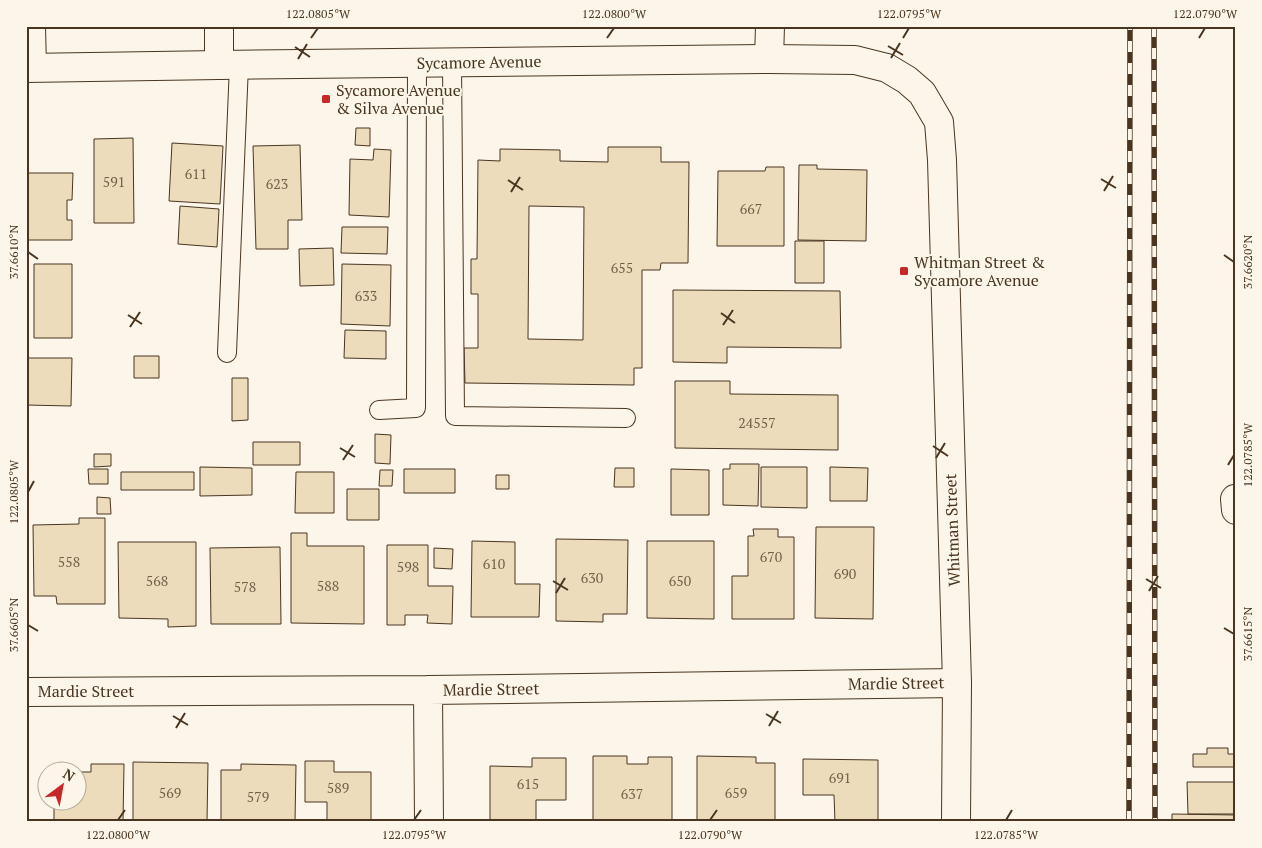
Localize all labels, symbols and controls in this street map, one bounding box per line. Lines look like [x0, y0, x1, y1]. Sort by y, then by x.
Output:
text: 122.0805°W [286, 6, 351, 21]
text: 122.0800°W [582, 6, 647, 21]
text: 122.0795°W [877, 6, 942, 21]
text: 122.0790°W [1173, 6, 1238, 21]
street label: Sycamore Avenue [416, 50, 542, 74]
place label: Sycamore Avenue & Silva Avenue [336, 79, 461, 119]
marker: Sycamore Avenue & Silva Avenue [320, 93, 332, 105]
house number: 611 [185, 164, 207, 183]
house number: 591 [103, 172, 125, 191]
house number: 623 [266, 174, 288, 193]
house number: 667 [740, 199, 762, 218]
text: 37.6610°N [6, 225, 21, 279]
text: 37.6620°N [1240, 235, 1255, 289]
place label: Whitman Street & Sycamore Avenue [914, 251, 1045, 291]
house number: 655 [611, 258, 633, 277]
marker: Whitman Street & Sycamore Avenue [898, 265, 910, 277]
house number: 633 [355, 286, 377, 305]
house number: 24557 [738, 413, 776, 432]
text: 122.0785°W [1240, 422, 1255, 487]
text: 122.0805°W [6, 459, 21, 524]
street label: Whitman Street [939, 473, 965, 587]
house number: 670 [760, 547, 782, 566]
house number: 558 [58, 552, 80, 571]
house number: 610 [483, 554, 505, 573]
house number: 598 [397, 557, 419, 576]
house number: 690 [834, 564, 856, 583]
house number: 630 [581, 568, 603, 587]
house number: 568 [146, 571, 168, 590]
house number: 650 [669, 571, 691, 590]
house number: 588 [317, 576, 339, 595]
house number: 578 [234, 577, 256, 596]
text: 37.6605°N [6, 598, 21, 652]
text: 37.6615°N [1240, 607, 1255, 661]
street label: Mardie Street [848, 671, 944, 695]
street label: Mardie Street [443, 677, 539, 701]
street label: Mardie Street [38, 680, 134, 702]
north arrow [38, 760, 88, 810]
text: N [60, 764, 79, 786]
house number: 691 [829, 768, 851, 787]
house number: 615 [517, 774, 539, 793]
house number: 589 [327, 778, 349, 797]
house number: 569 [159, 783, 181, 802]
house number: 659 [725, 783, 747, 802]
house number: 637 [621, 784, 643, 803]
house number: 579 [247, 787, 269, 806]
text: 122.0800°W [86, 827, 151, 842]
text: 122.0795°W [382, 827, 447, 842]
text: 122.0790°W [678, 827, 743, 842]
text: 122.0785°W [974, 827, 1039, 842]

